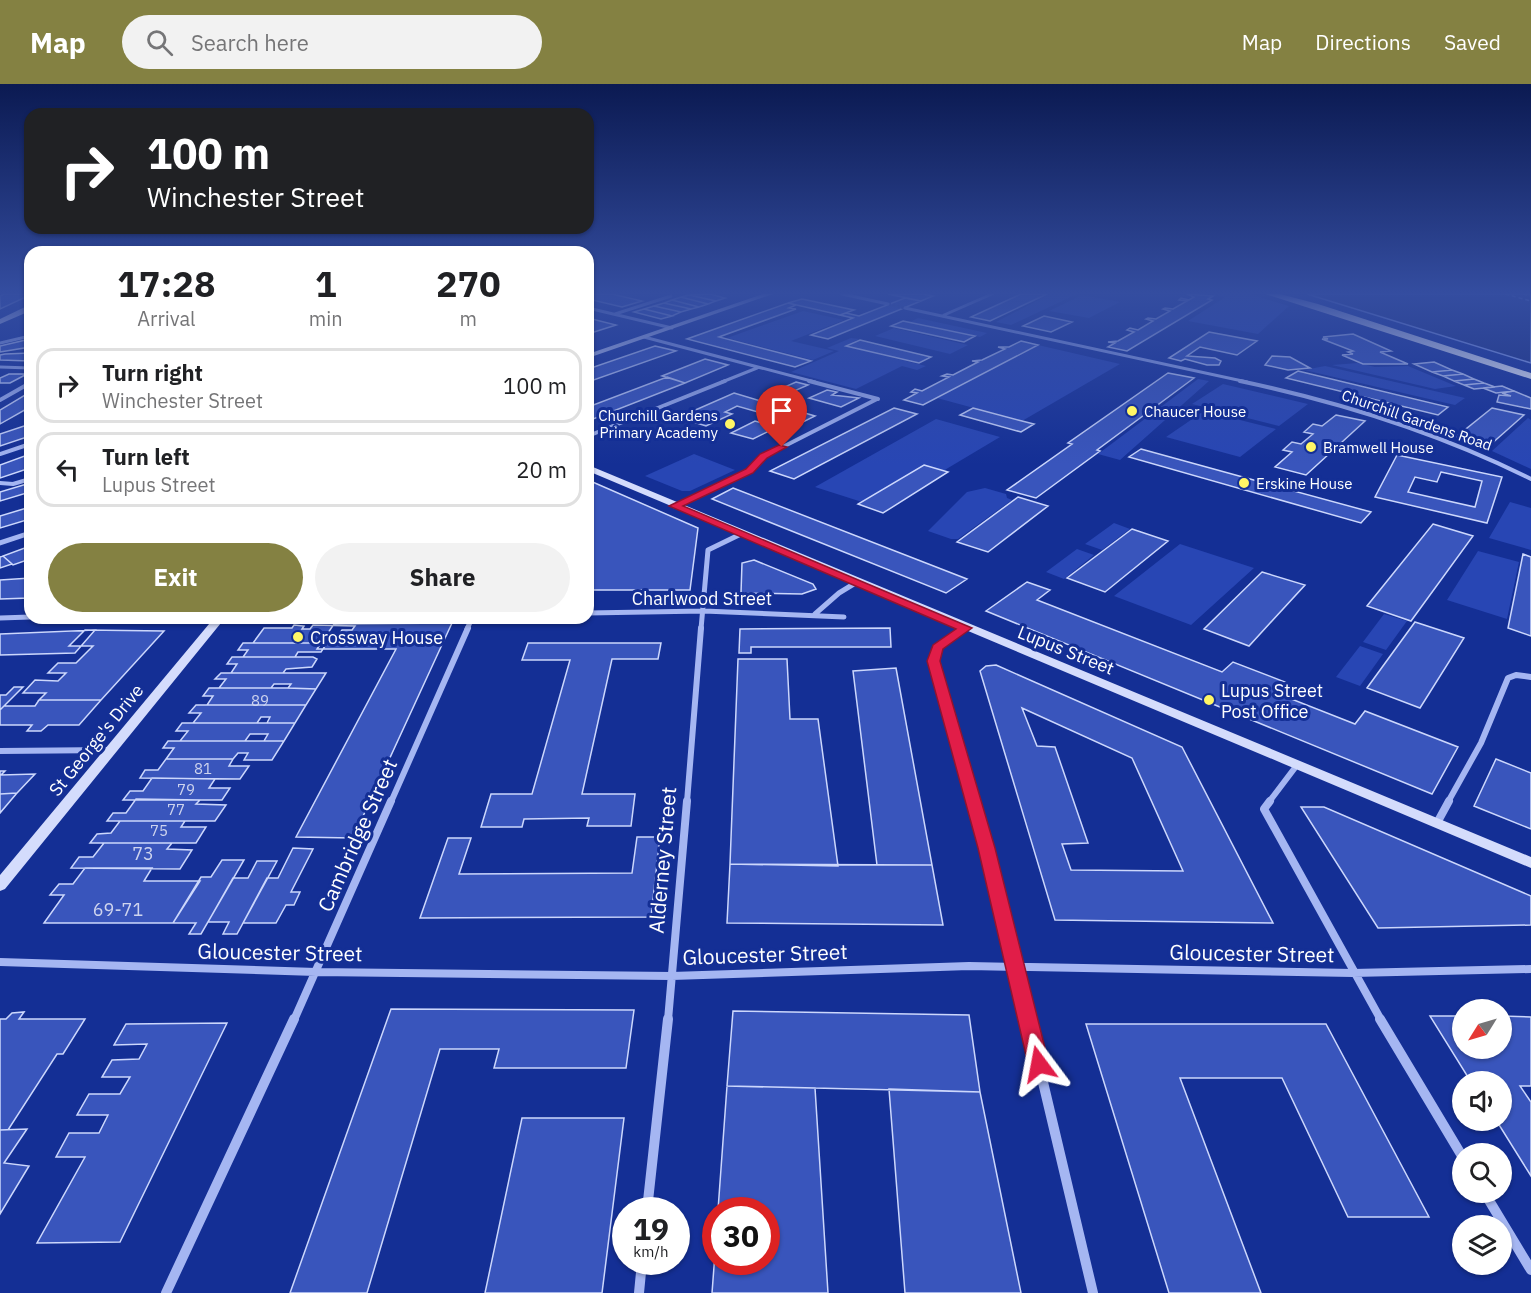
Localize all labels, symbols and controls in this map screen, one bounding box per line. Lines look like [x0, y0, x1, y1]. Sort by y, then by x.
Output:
search box [122, 15, 542, 69]
text: Map [30, 24, 86, 61]
icon: search [143, 26, 176, 59]
text: Search here [191, 28, 309, 57]
text: Map [1242, 28, 1282, 56]
text: Directions [1315, 28, 1411, 56]
text: Saved [1444, 28, 1501, 56]
text: 100 m [147, 126, 270, 181]
icon: right [48, 132, 126, 210]
text: Winchester Street [147, 179, 364, 214]
text: 17:28 [117, 260, 216, 307]
text: 1 [315, 260, 337, 307]
text: 270 [436, 260, 501, 307]
text: Arrival [137, 305, 196, 332]
text: min [309, 305, 343, 332]
text: m [460, 305, 477, 332]
text: Turn right [102, 358, 203, 387]
icon: right [51, 369, 84, 402]
text: 100 m [503, 371, 567, 400]
pin [756, 385, 807, 447]
street label: Churchill Gardens Road [1339, 385, 1495, 455]
text: Winchester Street [102, 387, 263, 414]
icon: arrive [765, 394, 798, 427]
place label: Chaucer House [1144, 402, 1246, 421]
marker: Chaucer House [1125, 404, 1139, 418]
place label: Churchill Gardens Primary Academy [598, 406, 719, 442]
marker: Churchill Gardens Primary Academy [723, 417, 737, 431]
place label: Bramwell House [1323, 438, 1434, 457]
marker: Bramwell House [1304, 440, 1318, 454]
text: Turn left [102, 442, 190, 471]
icon: left [51, 453, 84, 486]
text: 20 m [516, 455, 567, 484]
text: Lupus Street [102, 471, 215, 498]
place label: Erskine House [1256, 474, 1353, 493]
marker: Erskine House [1237, 476, 1251, 490]
button: Exit [48, 543, 303, 612]
button: Share [315, 543, 570, 612]
street label: Charlwood Street [632, 587, 772, 610]
street label: Lupus Street [1014, 620, 1118, 680]
place label: Crossway House [310, 626, 443, 649]
marker: Crossway House [291, 630, 305, 644]
street label: St George's Drive [44, 679, 148, 801]
place label: Lupus Street Post Office [1221, 679, 1323, 723]
house number: 89 [251, 691, 269, 710]
marker: Lupus Street Post Office [1202, 693, 1216, 707]
street label: Cambridge Street [311, 754, 403, 916]
house number: 81 [194, 759, 212, 778]
house number: 79 [177, 780, 195, 799]
street label: Alderney Street [642, 786, 682, 934]
house number: 77 [167, 800, 185, 819]
house number: 75 [150, 821, 168, 840]
house number: 73 [132, 842, 154, 865]
house number: 69-71 [93, 898, 143, 921]
street label: Gloucester Street [197, 937, 363, 967]
street label: Gloucester Street [682, 937, 848, 971]
street label: Gloucester Street [1169, 938, 1335, 968]
north arrow [1452, 999, 1512, 1059]
map controls [1452, 999, 1512, 1275]
position arrow [1007, 1032, 1071, 1096]
button: sound [1452, 1071, 1512, 1131]
button: search [1452, 1143, 1512, 1203]
speed limit sign: 30 [702, 1197, 780, 1275]
text: 19 [633, 1209, 669, 1248]
button: layers [1452, 1215, 1512, 1275]
text: km/h [633, 1242, 669, 1261]

